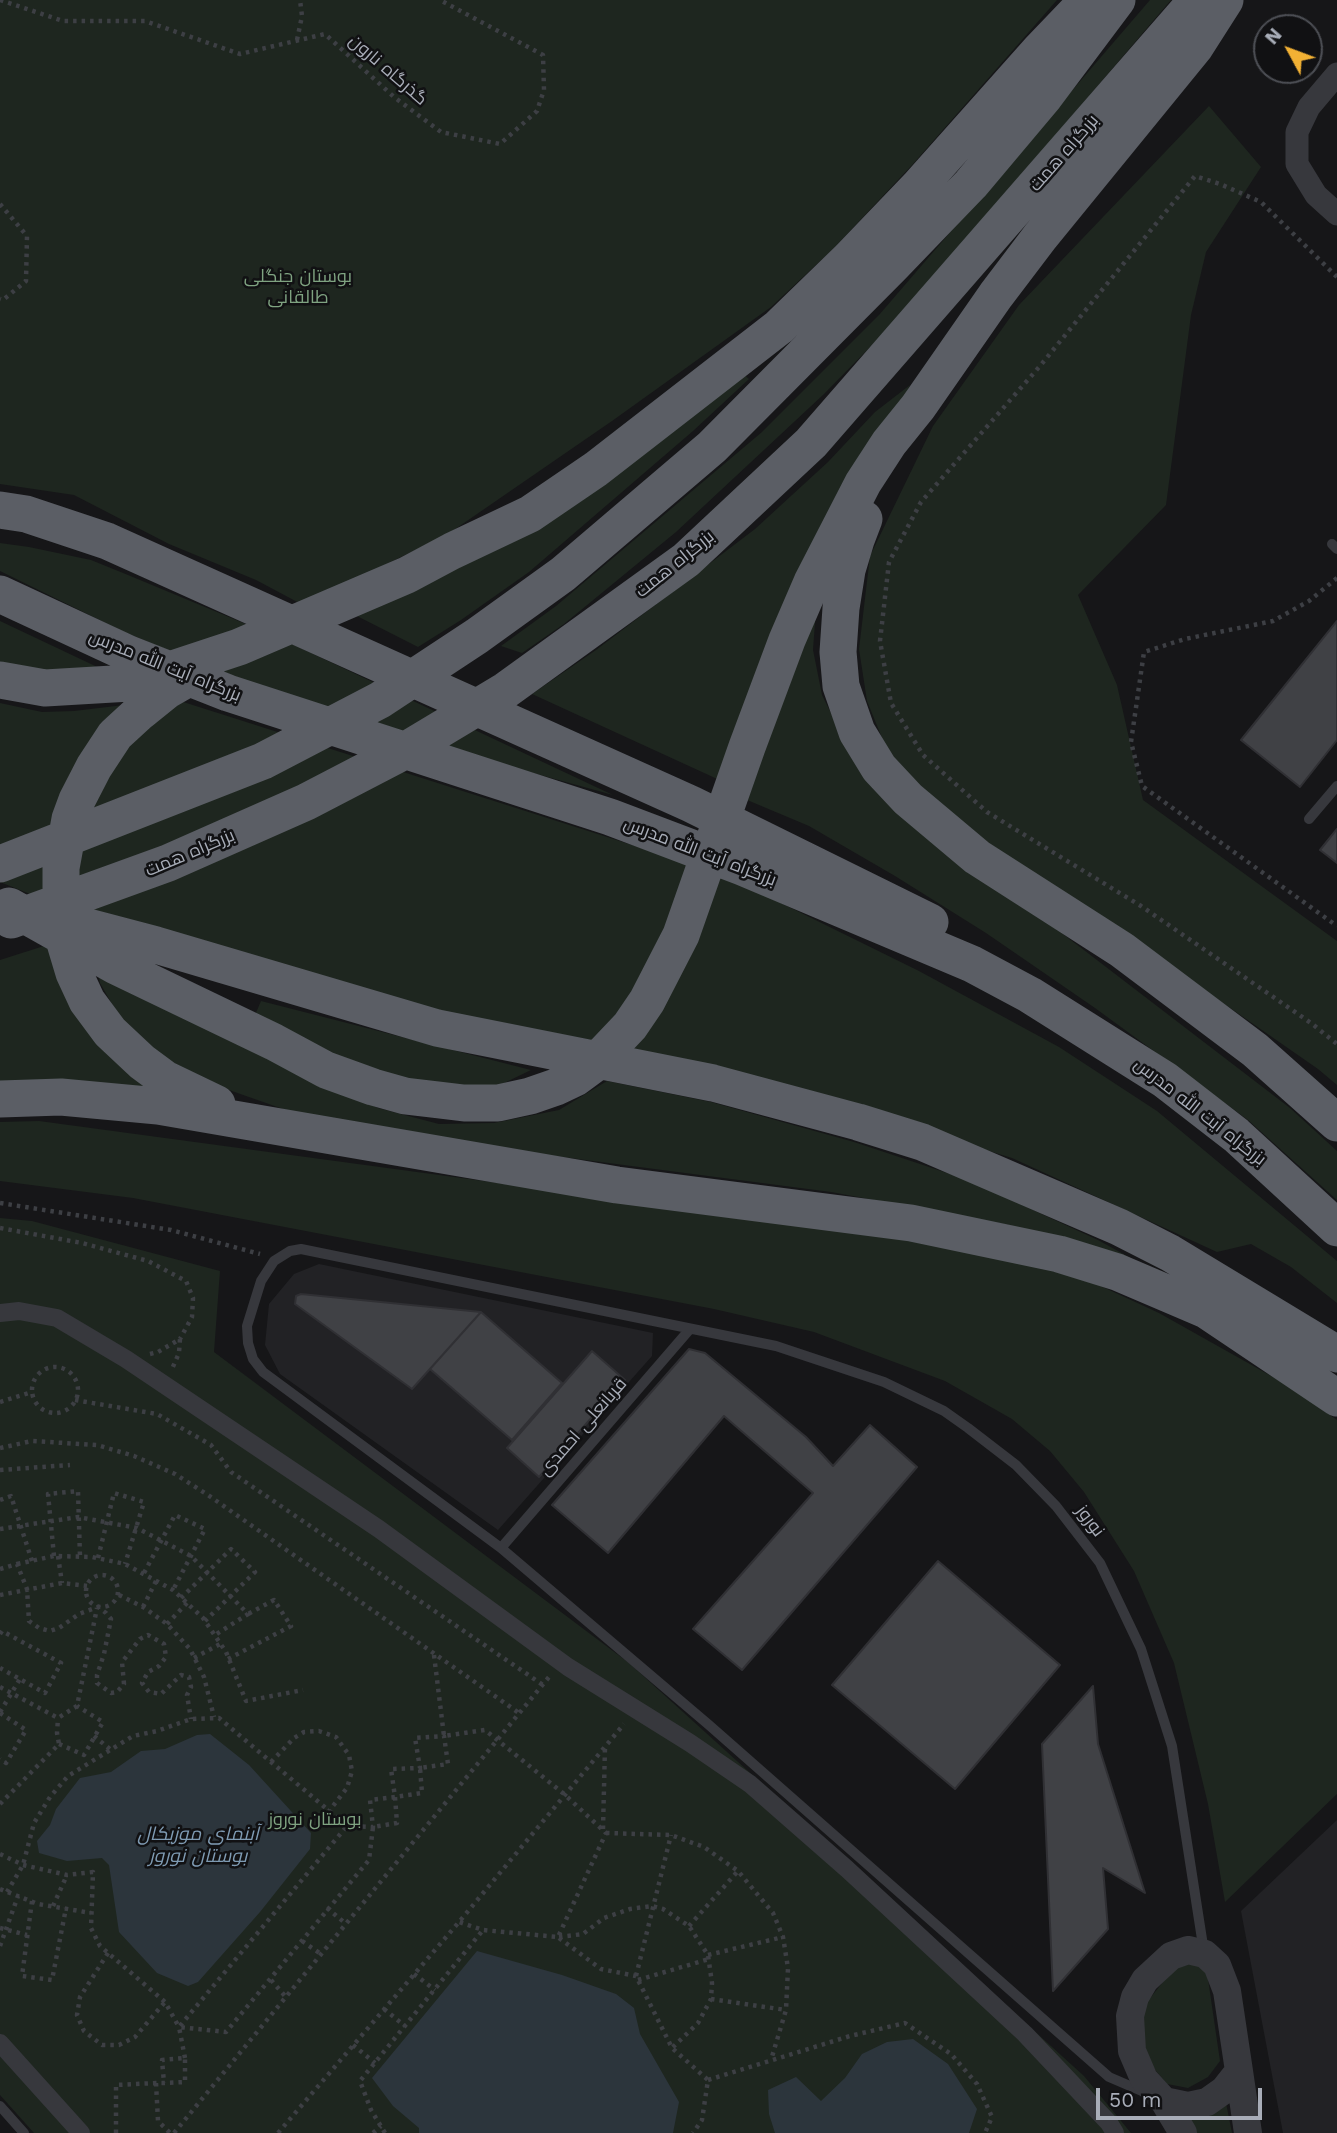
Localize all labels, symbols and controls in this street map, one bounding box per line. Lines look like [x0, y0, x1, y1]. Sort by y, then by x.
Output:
north arrow [1253, 14, 1323, 84]
text: N [1260, 23, 1287, 49]
street label: گذرگاه نارون [344, 30, 432, 110]
street label: بزرگراه همت [1025, 110, 1103, 196]
park label: بوستان جنگلی طالقانی [244, 266, 352, 308]
street label: بزرگراه همت [631, 526, 719, 602]
street label: بزرگراه آیت الله مدرس [86, 626, 244, 706]
street label: بزرگراه آیت الله مدرس [620, 813, 780, 891]
street label: بزرگراه همت [142, 824, 238, 882]
street label: بزرگراه آیت الله مدرس [1129, 1054, 1271, 1170]
street label: قربانعلی احمدی [534, 1373, 632, 1481]
street label: نوروز [1071, 1501, 1109, 1541]
park label: بوستان نوروز [268, 1809, 362, 1831]
water label: آبنمای موزیکال بوستان نوروز [137, 1823, 259, 1867]
scale bar [1099, 2074, 1265, 2118]
text: 50 m [1109, 2087, 1161, 2112]

